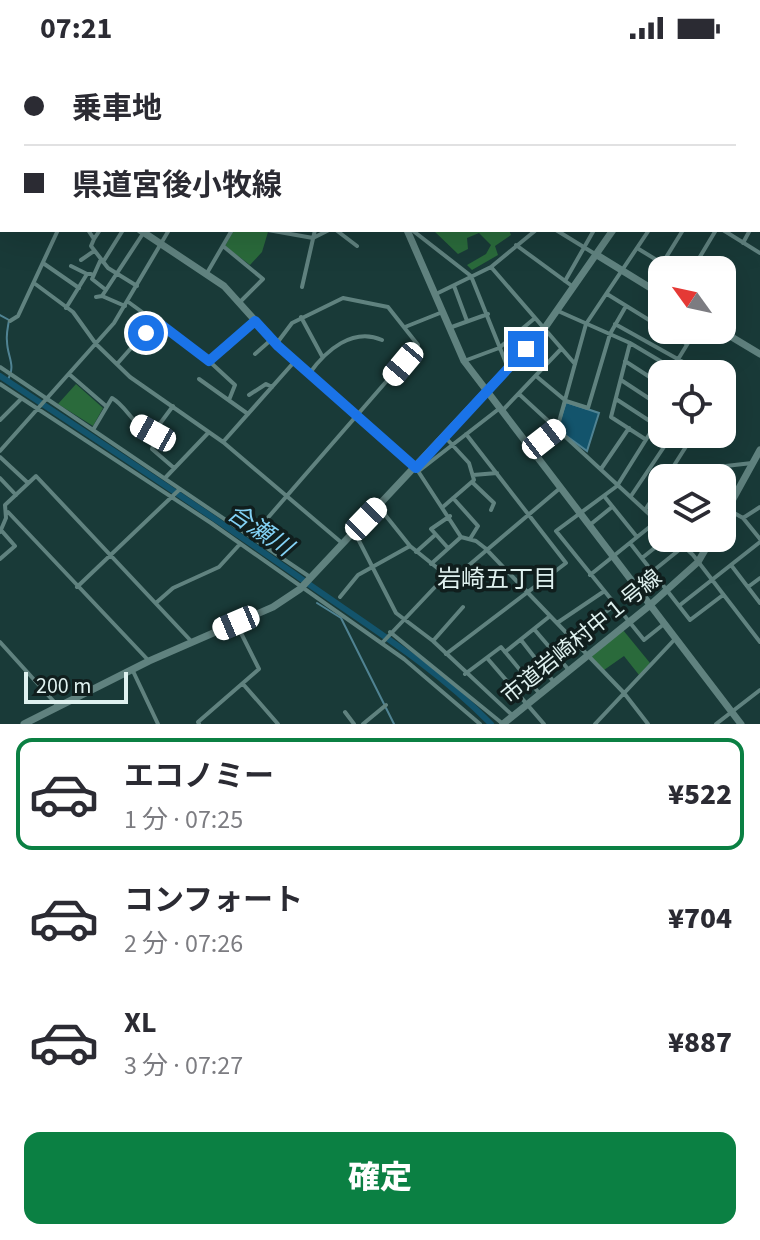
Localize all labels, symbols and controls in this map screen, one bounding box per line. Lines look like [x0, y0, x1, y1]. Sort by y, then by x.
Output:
text: 07:21 [40, 7, 112, 50]
text: 乗車地 [72, 87, 162, 130]
text: 県道宮後小牧線 [72, 164, 282, 207]
north arrow [648, 256, 736, 344]
map controls [648, 256, 736, 552]
route start [128, 315, 164, 351]
route end [508, 331, 544, 367]
car [378, 338, 428, 390]
button: locate [648, 360, 736, 448]
car [126, 411, 180, 455]
car [518, 415, 570, 463]
button: layers [648, 464, 736, 552]
car [341, 493, 391, 545]
water label: 合瀬川 [220, 496, 302, 567]
district label: 岩崎五丁目 [437, 562, 557, 597]
street label: 市道岩崎村中１号線 [495, 562, 669, 712]
car [209, 603, 263, 643]
scale bar [24, 668, 128, 704]
text: 200 m [36, 670, 91, 702]
text: エコノミー [124, 755, 274, 798]
icon: car [28, 758, 100, 830]
text: ¥522 [668, 773, 732, 816]
text: 1 分 · 07:25 [124, 801, 243, 838]
text: コンフォート [124, 879, 303, 922]
icon: car [28, 882, 100, 954]
text: ¥704 [668, 897, 732, 940]
text: 2 分 · 07:26 [124, 925, 243, 962]
text: XL [124, 1001, 157, 1044]
icon: car [28, 1006, 100, 1078]
text: ¥887 [668, 1021, 732, 1064]
text: 3 分 · 07:27 [124, 1047, 243, 1084]
button: 確定 [24, 1132, 736, 1224]

